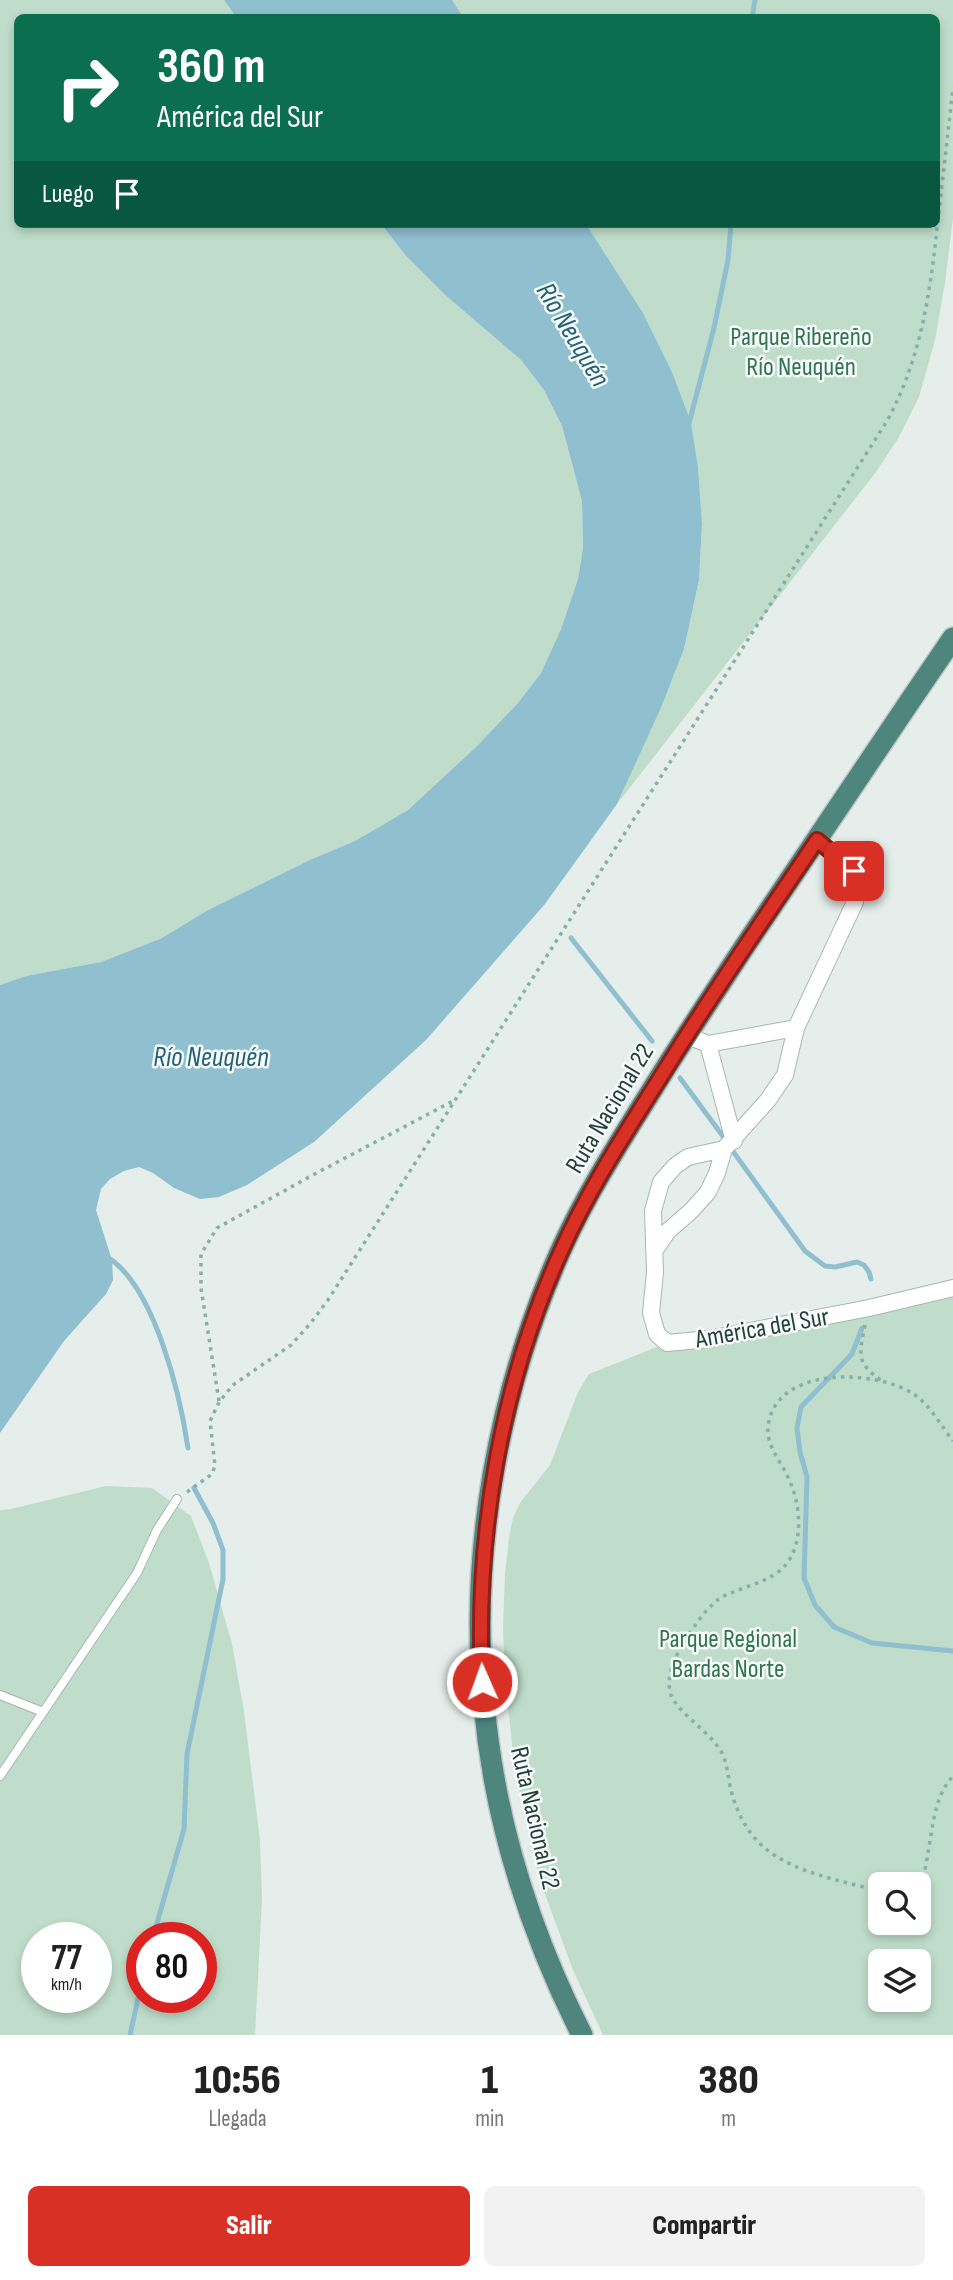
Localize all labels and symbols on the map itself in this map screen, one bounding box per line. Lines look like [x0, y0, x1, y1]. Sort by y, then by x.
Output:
water label: Río Neuquén [529, 277, 617, 393]
park label: Parque Ribereño Río Neuquén [730, 322, 872, 383]
pin [824, 841, 884, 901]
street label: Ruta Nacional 22 [559, 1038, 661, 1179]
water label: Río Neuquén [153, 1041, 269, 1074]
street label: América del Sur [692, 1301, 832, 1356]
park label: Parque Regional Bardas Norte [659, 1624, 797, 1685]
position arrow [445, 1645, 519, 1719]
street label: Ruta Nacional 22 [503, 1744, 566, 1893]
speed limit sign: 80 [126, 1922, 217, 2013]

